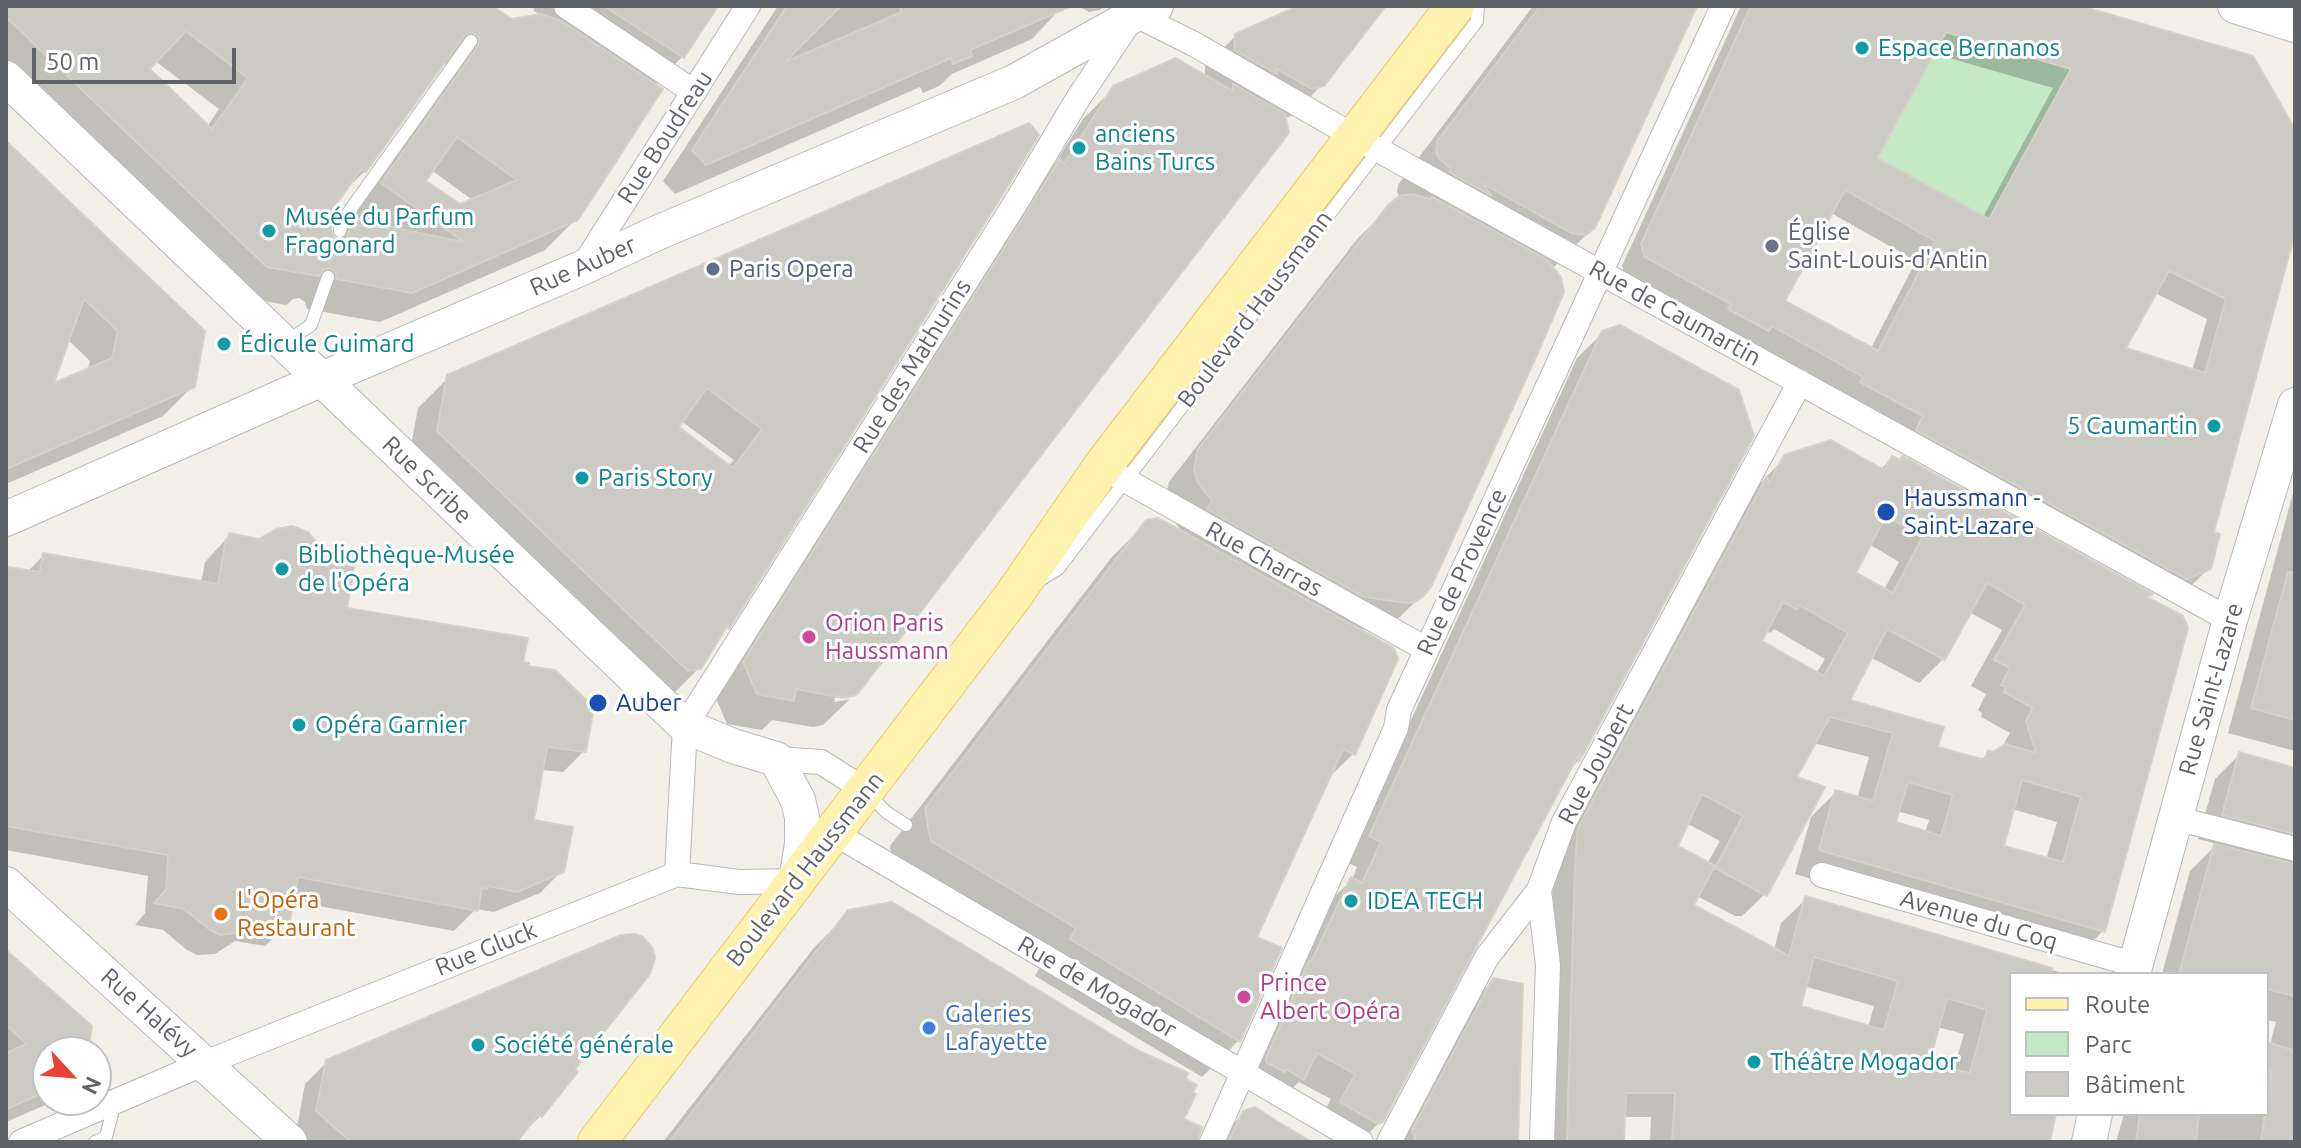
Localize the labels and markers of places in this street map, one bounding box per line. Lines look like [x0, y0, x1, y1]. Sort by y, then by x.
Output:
place label: Espace Bernanos [1878, 34, 2060, 62]
marker: Espace Bernanos [1853, 39, 1871, 57]
place label: anciens Bains Turcs [1095, 120, 1215, 176]
marker: anciens Bains Turcs [1070, 139, 1088, 157]
place label: Musée du Parfum Fragonard [285, 203, 474, 259]
place label: Église Saint-Louis-d'Antin [1788, 218, 1988, 274]
marker: Musée du Parfum Fragonard [260, 222, 278, 240]
marker: Église Saint-Louis-d'Antin [1763, 237, 1781, 255]
place label: Paris Opera [729, 255, 854, 283]
marker: Paris Opera [704, 260, 722, 278]
place label: Édicule Guimard [240, 330, 415, 358]
marker: Édicule Guimard [215, 335, 233, 353]
place label: 5 Caumartin [2067, 412, 2198, 440]
marker: 5 Caumartin [2205, 417, 2223, 435]
place label: Paris Story [598, 464, 713, 492]
marker: Paris Story [573, 469, 591, 487]
place label: Haussmann - Saint-Lazare [1904, 484, 2040, 540]
marker: Haussmann - Saint-Lazare [1875, 501, 1897, 523]
place label: Bibliothèque-Musée de l'Opéra [298, 541, 515, 597]
marker: Bibliothèque-Musée de l'Opéra [273, 560, 291, 578]
place label: Orion Paris Haussmann [825, 609, 949, 665]
marker: Orion Paris Haussmann [800, 628, 818, 646]
place label: Auber [616, 689, 682, 717]
marker: Auber [587, 692, 609, 714]
place label: Opéra Garnier [315, 711, 467, 739]
marker: Opéra Garnier [290, 716, 308, 734]
place label: L'Opéra Restaurant [237, 886, 356, 942]
place label: IDEA TECH [1367, 887, 1483, 915]
marker: IDEA TECH [1342, 892, 1360, 910]
marker: L'Opéra Restaurant [212, 905, 230, 923]
place label: Prince Albert Opéra [1260, 969, 1401, 1025]
marker: Prince Albert Opéra [1235, 988, 1253, 1006]
place label: Galeries Lafayette [945, 1000, 1048, 1056]
marker: Galeries Lafayette [920, 1019, 938, 1037]
place label: Société générale [494, 1031, 674, 1059]
marker: Société générale [469, 1036, 487, 1054]
place label: Théâtre Mogador [1770, 1048, 1958, 1076]
marker: Théâtre Mogador [1745, 1053, 1763, 1071]

